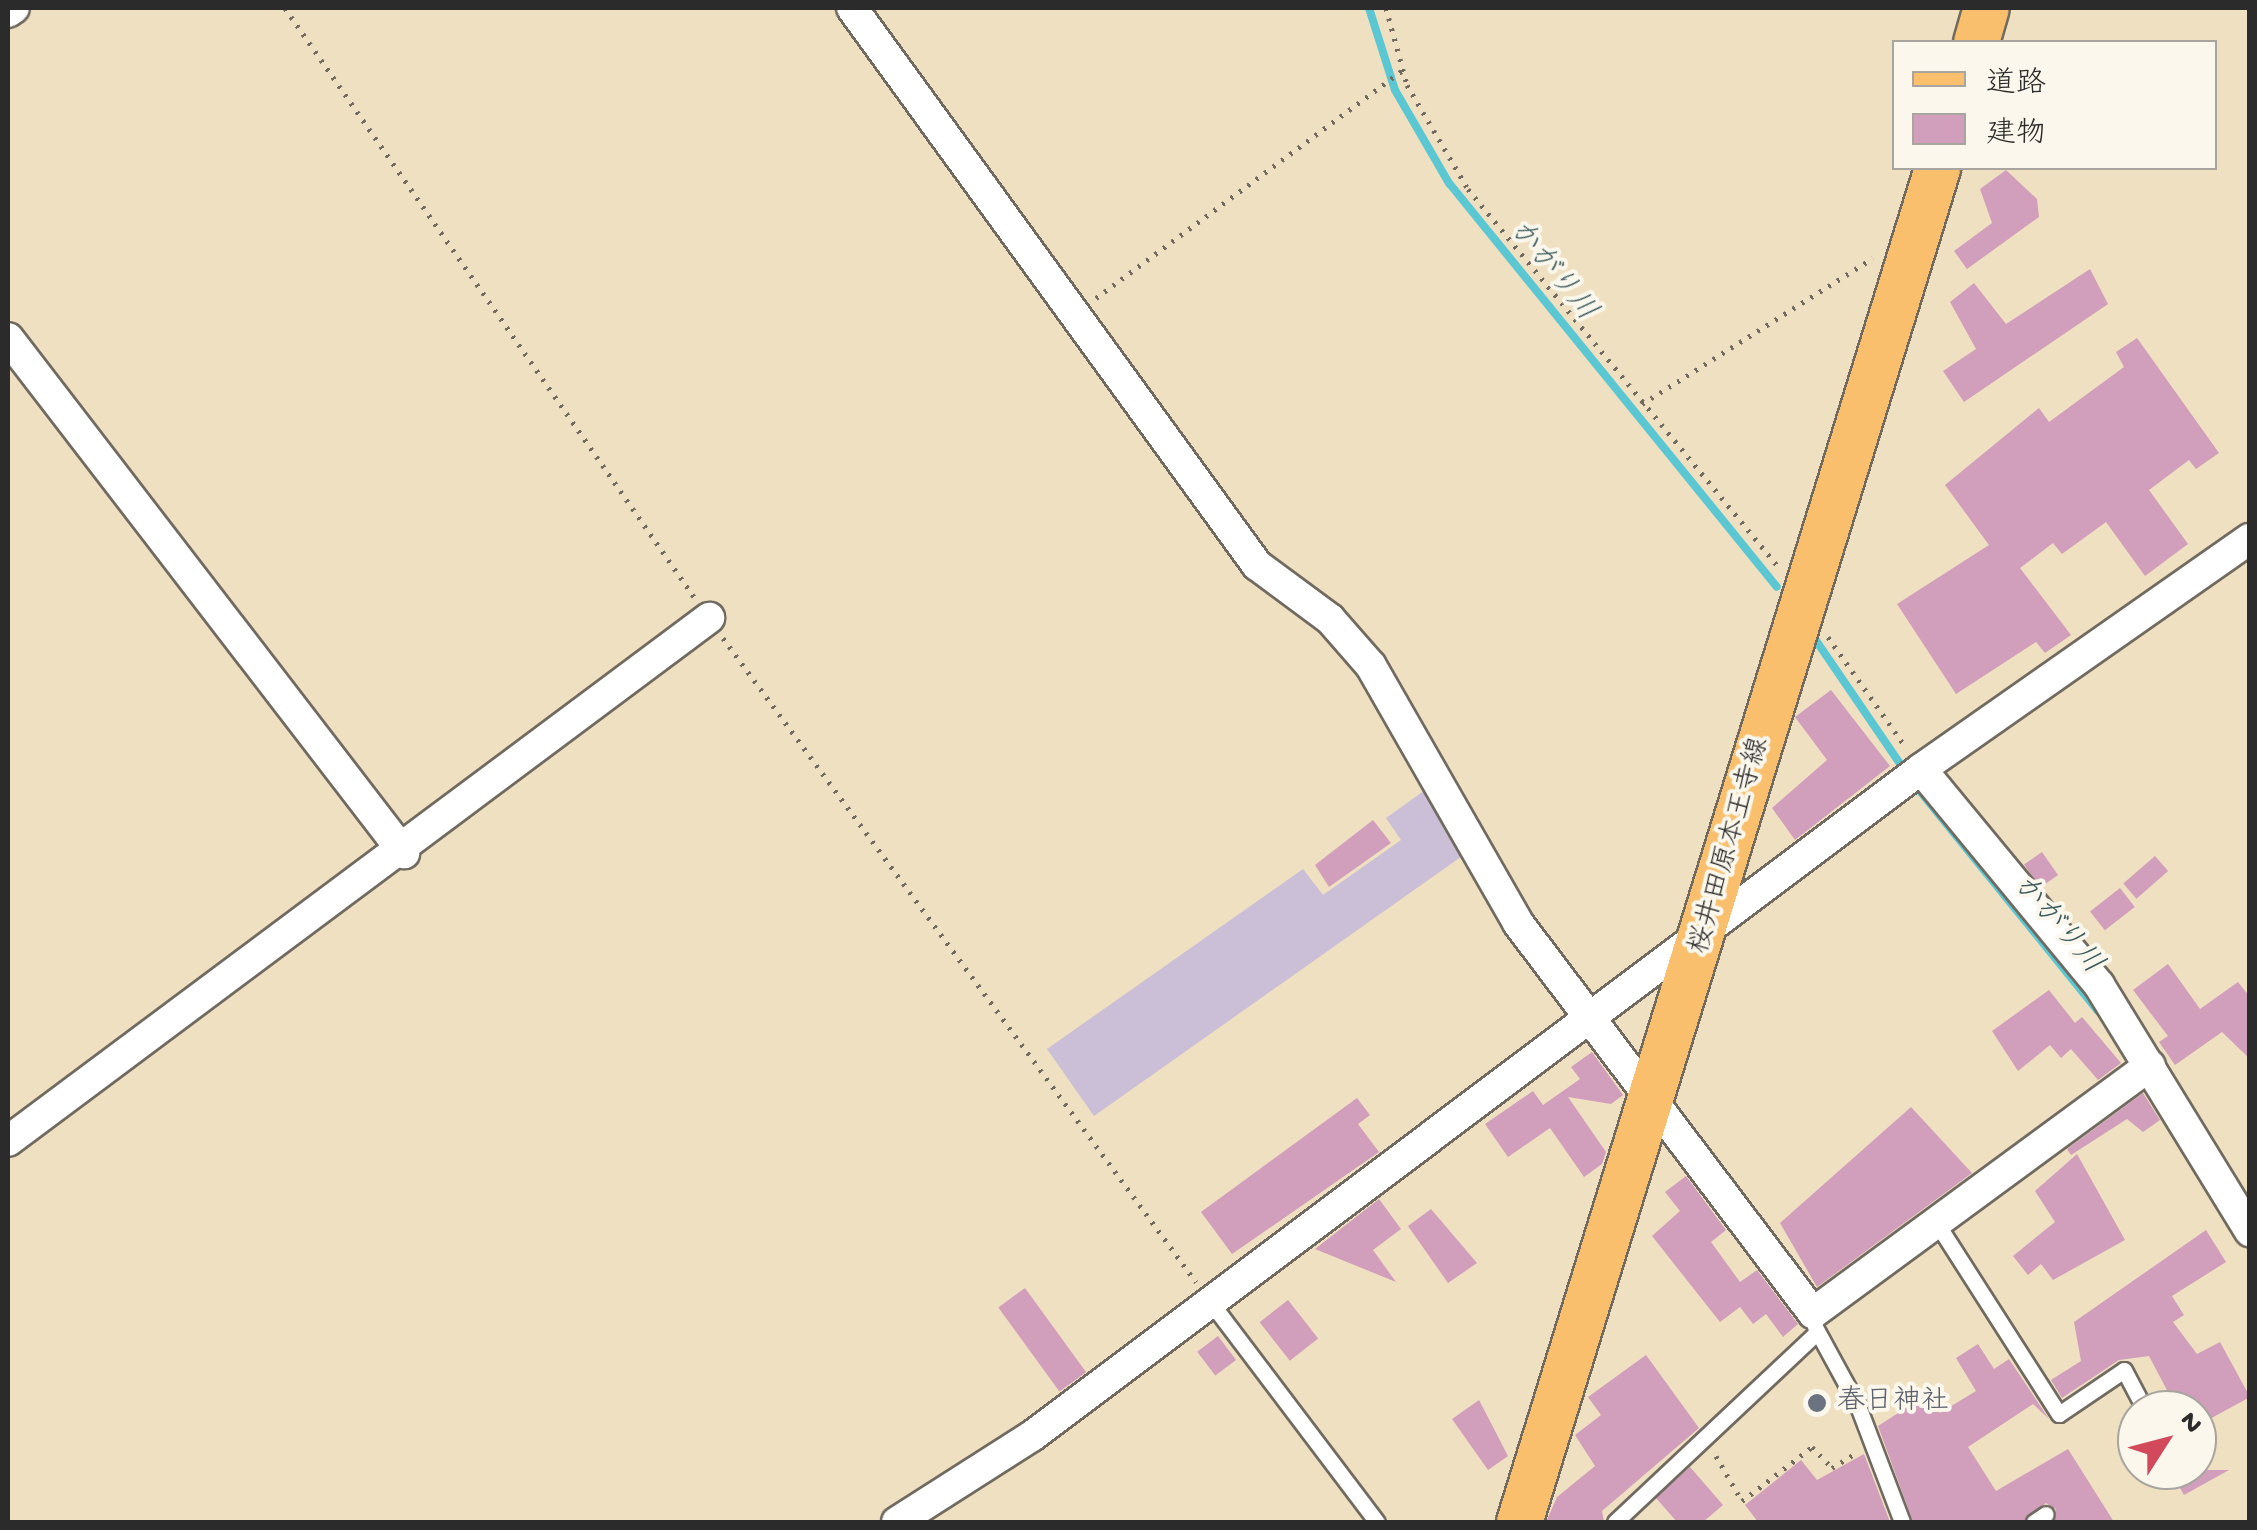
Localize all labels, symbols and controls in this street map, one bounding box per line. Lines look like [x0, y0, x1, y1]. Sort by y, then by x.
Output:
legend [1892, 40, 2217, 170]
text: 道路 [1986, 68, 2046, 103]
text: 建物 [1986, 118, 2046, 153]
water label: かがり川 [1499, 214, 1603, 330]
street label: 桜井田原本王寺線 [1684, 734, 1778, 958]
water label: かがり川 [2003, 869, 2109, 983]
place label: 春日神社 [1837, 1386, 1949, 1420]
north arrow [2117, 1390, 2217, 1490]
marker: 春日神社 [1806, 1392, 1828, 1414]
text: N [2171, 1406, 2209, 1440]

